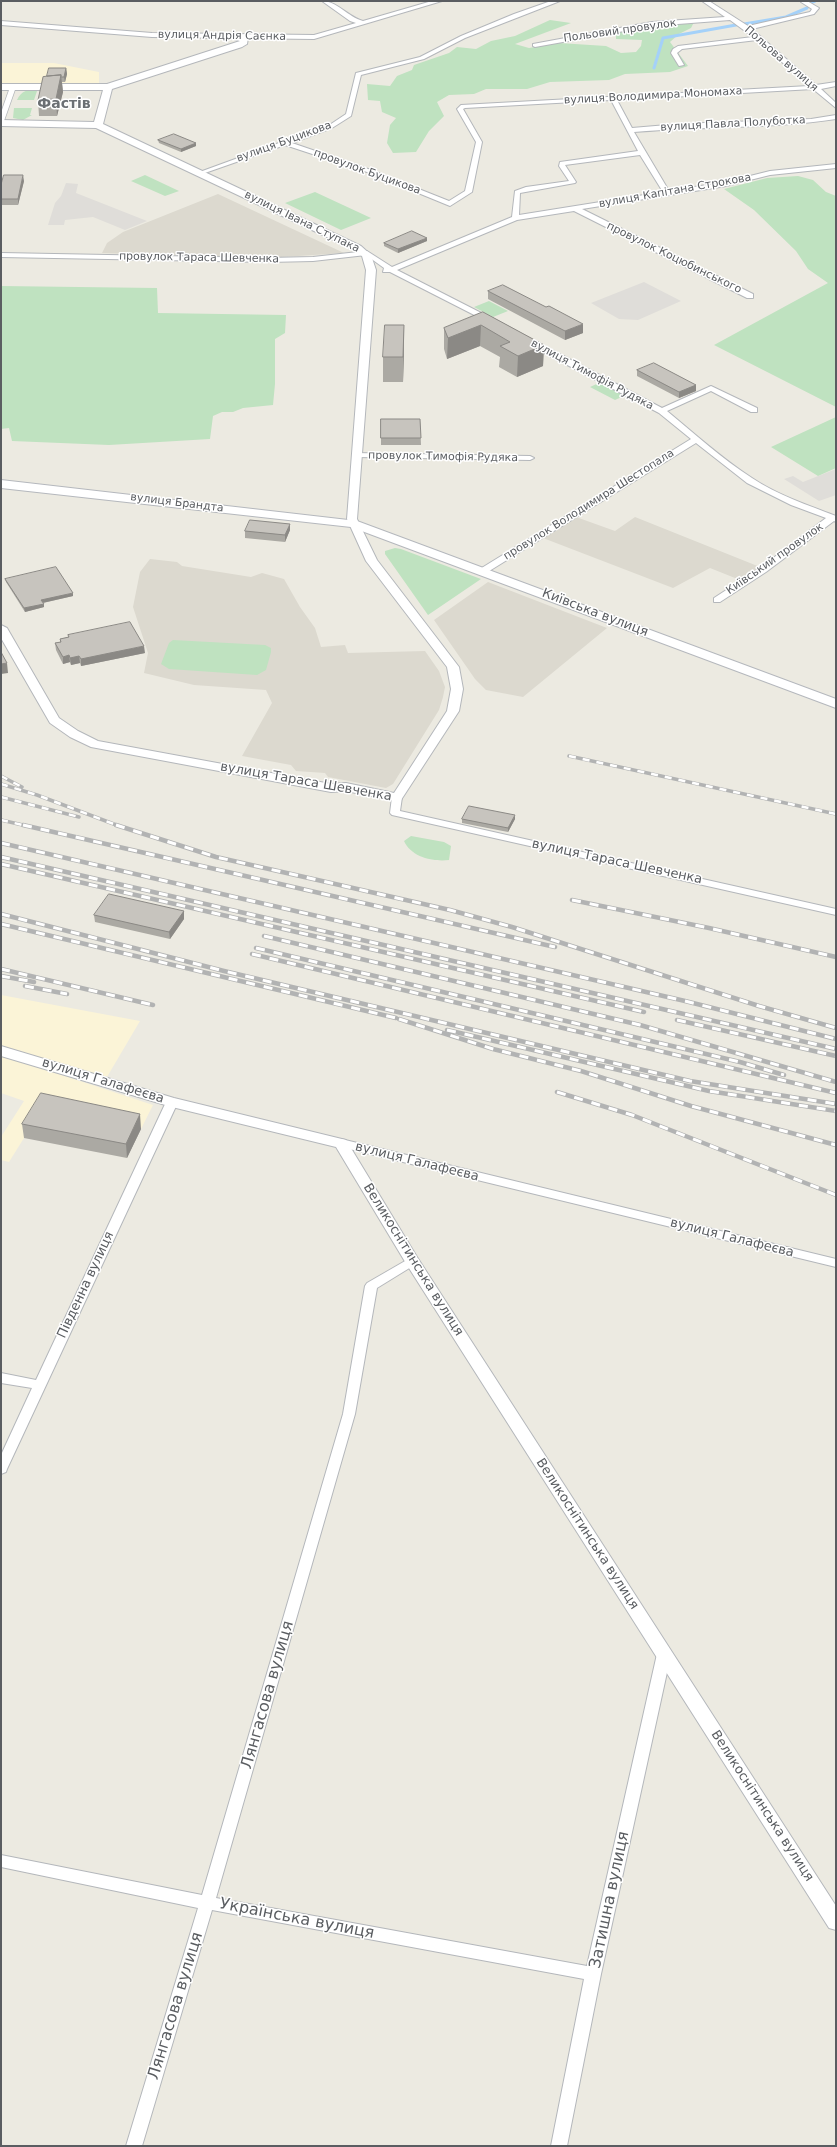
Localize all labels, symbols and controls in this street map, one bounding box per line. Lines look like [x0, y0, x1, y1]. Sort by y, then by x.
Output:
street label: Польовий провулок [563, 17, 677, 45]
street label: Польова вулиця [741, 23, 821, 95]
street label: вулиця Андрія Саєнка [158, 28, 286, 44]
street label: вулиця Володимира Мономаха [563, 85, 743, 107]
district label: Фастів [37, 96, 91, 112]
street label: вулиця Павла Полуботка [660, 114, 806, 134]
street label: вулиця Буцикова [235, 119, 333, 165]
street label: провулок Буцикова [312, 146, 422, 198]
street label: вулиця Капітана Строкова [598, 171, 752, 211]
street label: вулиця Івана Ступака [242, 188, 362, 256]
street label: провулок Коцюбинського [604, 219, 744, 297]
street label: провулок Тараса Шевченка [119, 250, 279, 266]
street label: вулиця Тимофія Рудяка [528, 337, 656, 413]
street label: провулок Володимира Шестопала [501, 447, 677, 563]
street label: провулок Тимофія Рудяка [368, 449, 518, 465]
street label: вулиця Брандта [130, 491, 224, 515]
street label: Київський провулок [724, 520, 826, 598]
street label: Київська вулиця [540, 586, 650, 640]
street label: вулиця Тараса Шевченка [219, 759, 393, 805]
street label: вулиця Тараса Шевченка [530, 836, 704, 888]
street label: вулиця Галафеєва [40, 1055, 166, 1107]
street label: вулиця Галафеєва [354, 1139, 480, 1185]
street label: Великоснітинська вулиця [360, 1181, 466, 1339]
street label: вулиця Галафеєва [669, 1215, 795, 1261]
street label: Південна вулиця [54, 1229, 118, 1341]
street label: Великоснітинська вулиця [532, 1456, 642, 1612]
street label: Лянгасова вулиця [238, 1619, 298, 1771]
street label: Великоснітинська вулиця [707, 1728, 817, 1884]
street label: Затишна вулиця [586, 1830, 634, 1970]
street label: Українська вулиця [218, 1895, 376, 1943]
street label: Лянгасова вулиця [144, 1930, 208, 2082]

